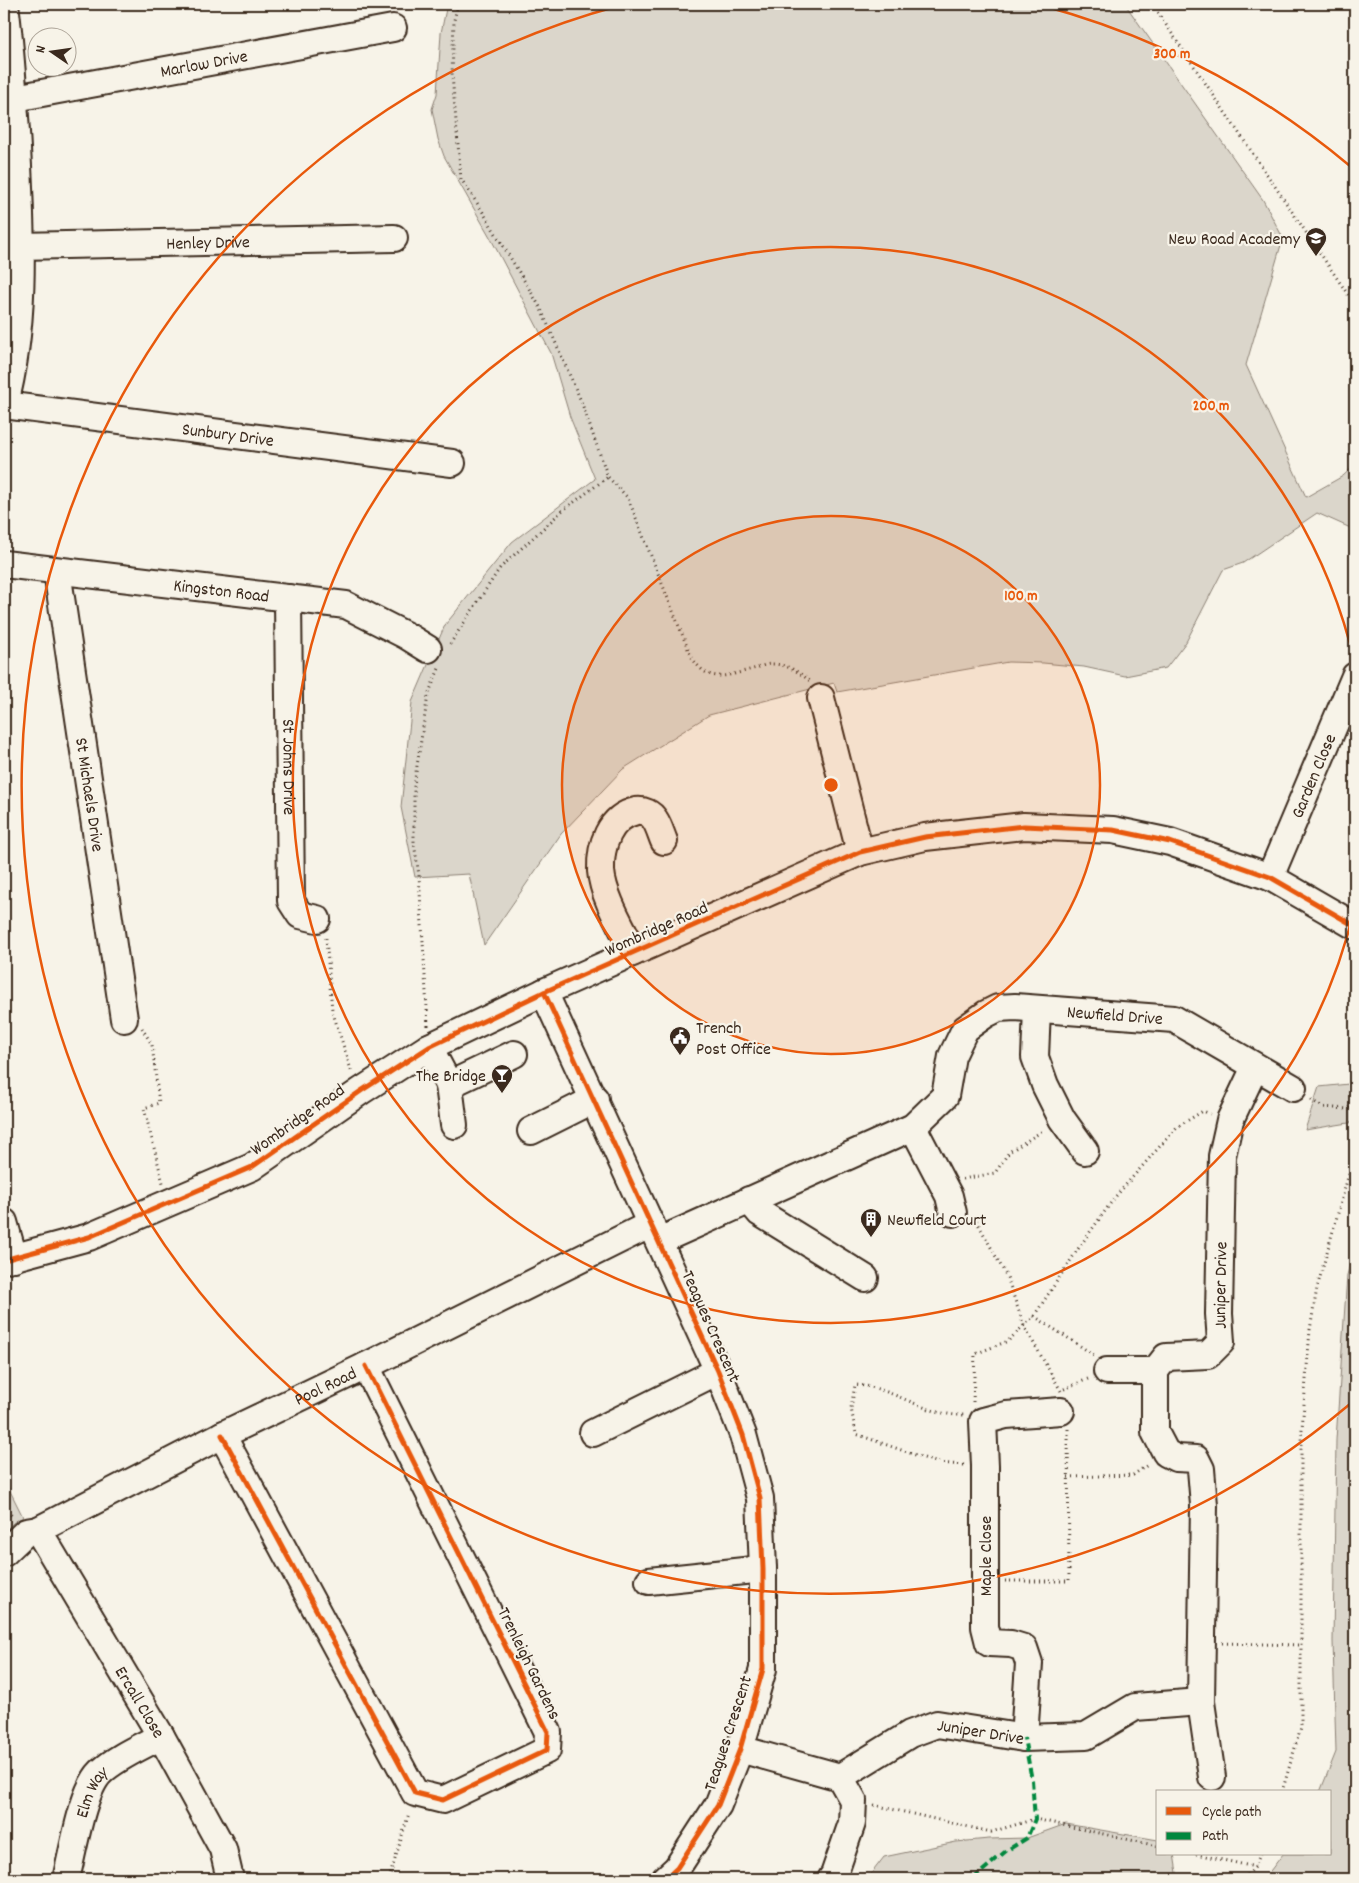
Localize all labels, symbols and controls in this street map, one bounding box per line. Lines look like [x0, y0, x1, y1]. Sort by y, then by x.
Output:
north arrow [28, 28, 78, 78]
text: N [31, 44, 52, 55]
text: 300 m [1154, 44, 1190, 66]
street label: Marlow Drive [158, 45, 250, 86]
school or university icon: New Road Academy [1304, 226, 1328, 257]
place label: New Road Academy [1168, 228, 1301, 253]
street label: Henley Drive [166, 231, 250, 258]
text: 200 m [1193, 396, 1229, 418]
street label: Sunbury Drive [180, 418, 275, 455]
street label: Kingston Road [172, 574, 270, 611]
text: 100 m [1004, 586, 1038, 608]
street label: St Johns Drive [274, 719, 300, 815]
street label: Garden Close [1286, 730, 1344, 823]
street label: St Michaels Drive [67, 736, 109, 854]
centre of rings [822, 776, 840, 794]
street label: Wombridge Road [601, 896, 713, 964]
street label: Newfield Drive [1066, 1001, 1164, 1033]
place label: Trench Post Office [696, 1017, 771, 1063]
public building icon: Trench Post Office [668, 1025, 692, 1056]
bar icon: The Bridge [490, 1063, 514, 1094]
place label: The Bridge [416, 1065, 486, 1090]
street label: Wombridge Road [246, 1079, 351, 1163]
building icon: Newfield Court [859, 1207, 883, 1238]
place label: Newfield Court [887, 1209, 987, 1234]
street label: Juniper Drive [1209, 1241, 1235, 1330]
street label: Teagues Crescent [674, 1267, 746, 1387]
street label: Pool Road [291, 1362, 362, 1413]
street label: Maple Close [975, 1516, 1000, 1596]
street label: Trenleigh Gardens [490, 1604, 566, 1725]
street label: Ercall Close [107, 1662, 170, 1744]
street label: Teagues Crescent [699, 1673, 760, 1795]
street label: Juniper Drive [935, 1714, 1026, 1753]
street label: Elm Way [71, 1761, 115, 1821]
legend [1156, 1790, 1332, 1856]
text: Cycle path [1202, 1802, 1262, 1824]
text: Path [1202, 1826, 1228, 1848]

